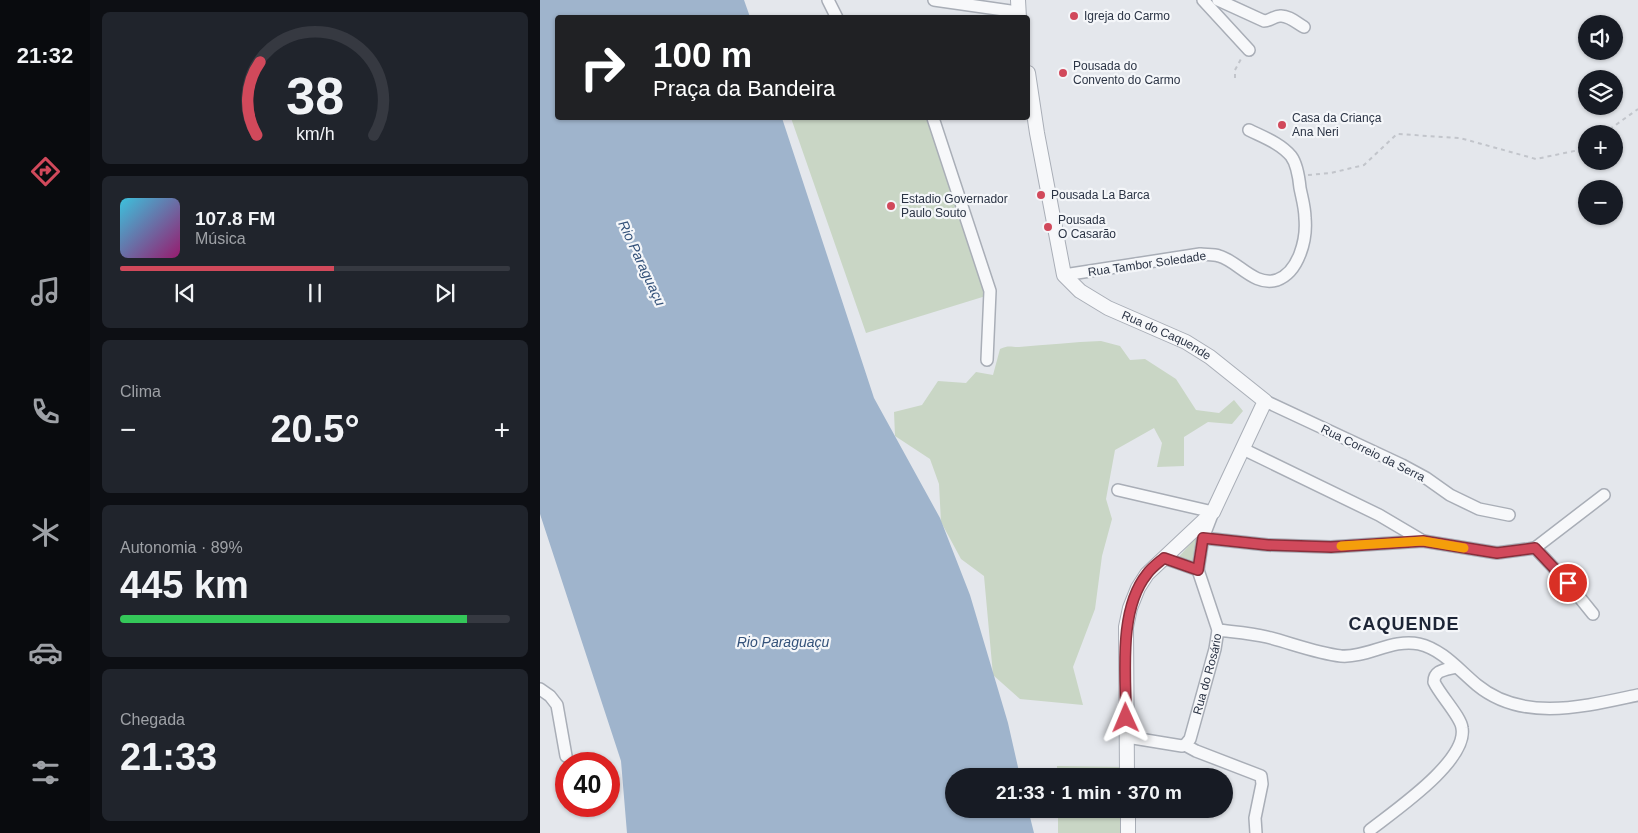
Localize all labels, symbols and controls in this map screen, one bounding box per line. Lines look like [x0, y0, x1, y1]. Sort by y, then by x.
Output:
place label: Igreja do Carmo [1084, 9, 1170, 23]
marker: Igreja do Carmo [1068, 10, 1080, 22]
map controls [1578, 15, 1623, 225]
button: sound [1578, 15, 1623, 60]
icon: right [570, 35, 635, 100]
text: 100 m [653, 35, 752, 74]
text: 21:32 [17, 43, 73, 68]
place label: Pousada do Convento do Carmo [1073, 59, 1181, 87]
text: 38 [286, 67, 344, 125]
marker: Pousada do Convento do Carmo [1057, 67, 1069, 79]
button: layers [1578, 70, 1623, 115]
text: Praça da Bandeira [653, 76, 835, 101]
place label: Casa da Criança Ana Neri [1292, 111, 1382, 139]
marker: Casa da Criança Ana Neri [1276, 119, 1288, 131]
text: km/h [296, 124, 334, 144]
button: + [1578, 125, 1623, 170]
icon: directions [28, 154, 63, 189]
button: − [1578, 180, 1623, 225]
place label: Pousada La Barca [1051, 188, 1150, 202]
marker: Pousada La Barca [1035, 189, 1047, 201]
place label: Estadio Governador Paulo Souto [901, 192, 1008, 220]
marker: Estadio Governador Paulo Souto [885, 200, 897, 212]
text: 107.8 FM [195, 208, 275, 229]
place label: Pousada O Casarão [1058, 213, 1116, 241]
water label: Rio Paraguaçu [615, 218, 669, 309]
marker: Pousada O Casarão [1042, 221, 1054, 233]
text: Música [195, 230, 246, 247]
street label: Rua Tambor Soledade [1087, 249, 1207, 279]
icon: music [28, 274, 63, 309]
icon: previous [171, 279, 199, 307]
icon: pause [301, 279, 329, 307]
icon: next [431, 279, 459, 307]
street label: Rua do Caquende [1120, 308, 1214, 363]
text: Clima [120, 383, 161, 400]
icon: phone [28, 394, 63, 429]
text: 20.5° [270, 408, 360, 450]
text: − [120, 414, 136, 445]
text: + [494, 414, 510, 445]
street label: Rua Correio da Serra [1319, 422, 1428, 484]
icon: climate [28, 515, 63, 550]
text: Autonomia · 89% [120, 539, 243, 556]
pin [1547, 562, 1589, 604]
text: 445 km [120, 564, 249, 606]
icon: arrive [1554, 569, 1582, 597]
district label: CAQUENDE [1348, 614, 1460, 634]
street label: Rua do Rosário [1190, 632, 1224, 716]
water label: Rio Paraguaçu [737, 634, 830, 650]
icon: car [28, 635, 63, 670]
position arrow [1099, 691, 1151, 743]
text: Chegada [120, 711, 185, 728]
text: 21:33 [120, 736, 217, 778]
speed limit sign: 40 [555, 752, 620, 817]
icon: filters [28, 755, 63, 790]
text: 21:33 · 1 min · 370 m [996, 782, 1182, 803]

